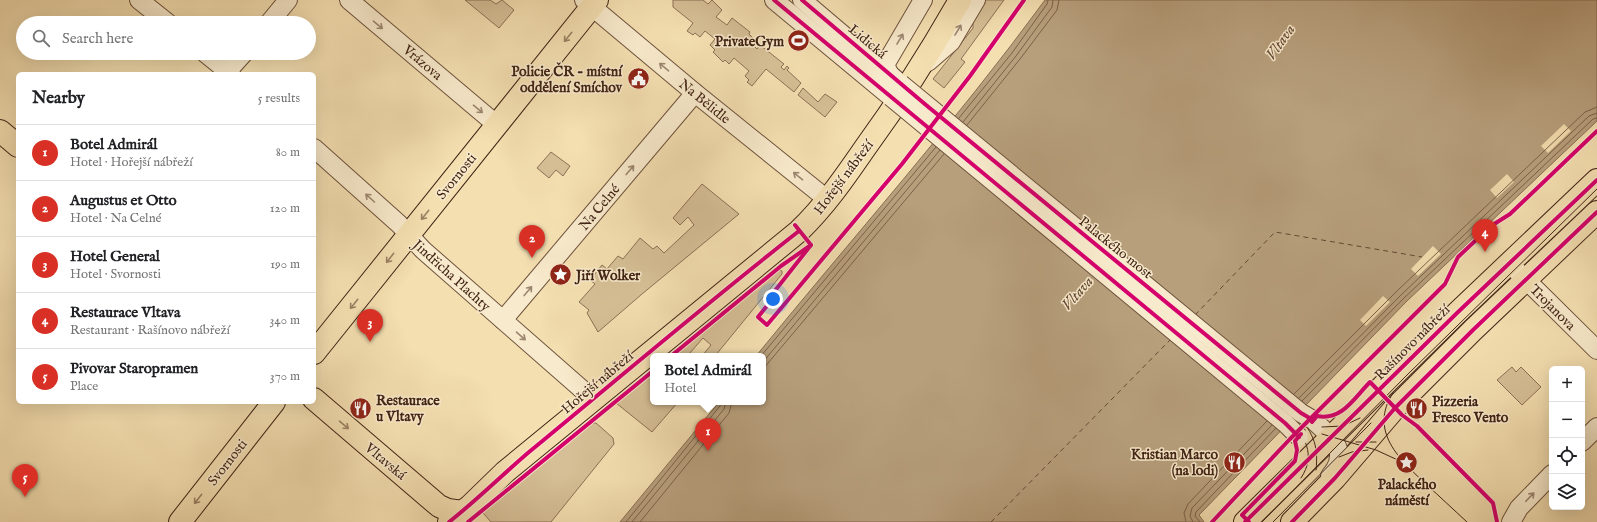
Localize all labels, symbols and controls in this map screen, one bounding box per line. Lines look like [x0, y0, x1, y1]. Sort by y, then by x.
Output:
search box [16, 16, 316, 60]
one-way arrow [373, 21, 384, 30]
street label: Lidická [845, 21, 891, 64]
water label: Vltava [1261, 21, 1300, 64]
one-way arrow [955, 24, 963, 36]
icon: search [30, 27, 52, 49]
sports icon: PrivateGym [786, 28, 812, 54]
text: Search here [62, 29, 133, 48]
one-way arrow [563, 31, 572, 42]
place label: PrivateGym [715, 33, 784, 51]
one-way arrow [896, 33, 904, 45]
street label: Vrázova [398, 41, 446, 85]
place label: Policie ČR - místní oddělení Smíchov [511, 62, 623, 97]
one-way arrow [659, 62, 669, 72]
public building icon: Policie ČR - místní oddělení Smíchov [625, 66, 651, 92]
street label: Na Bělidle [675, 75, 734, 129]
text: Nearby [32, 88, 85, 109]
text: 5 results [258, 90, 300, 107]
one-way arrow [473, 104, 483, 113]
text: Botel Admirál [70, 135, 157, 154]
street label: Hořejší nábřeží [810, 136, 878, 218]
text: 1 [43, 144, 47, 161]
text: 80 m [276, 144, 300, 161]
street label: Svornosti [433, 150, 481, 203]
text: Hotel · Hořejší nábřeží [70, 154, 193, 171]
one-way arrow [625, 165, 634, 175]
one-way arrow [792, 171, 803, 180]
street label: Na Celné [575, 180, 625, 234]
text: Augustus et Otto [70, 191, 177, 210]
one-way arrow [365, 194, 376, 203]
text: 2 [42, 200, 48, 217]
text: 120 m [270, 200, 300, 217]
one-way arrow [421, 209, 429, 220]
text: Hotel · Na Celné [70, 210, 162, 227]
street label: Palackého most [1075, 213, 1156, 283]
pin: 4 [1472, 219, 1498, 252]
pin: 2 [519, 225, 545, 258]
street label: Jindřicha Plachty [407, 235, 494, 316]
text: Hotel General [70, 247, 160, 266]
one-way arrow [386, 253, 395, 264]
text: 3 [43, 256, 47, 273]
text: 190 m [270, 256, 300, 273]
place icon: Jiří Wolker [547, 262, 573, 288]
text: Hotel · Svornosti [70, 266, 161, 283]
place label: Jiří Wolker [574, 267, 641, 285]
water label: Vltava [1057, 272, 1098, 314]
street label: Trojanova [1525, 281, 1580, 335]
one-way arrow [523, 285, 532, 296]
your location [763, 289, 783, 309]
one-way arrow [349, 298, 358, 309]
street label: Rašínovo nábřeží [1371, 300, 1455, 384]
text: Restaurace Vltava [70, 303, 180, 322]
pin: 3 [357, 309, 383, 342]
text: 4 [42, 312, 48, 329]
text: 340 m [270, 312, 300, 329]
text: Restaurant · Rašínovo nábřeží [70, 322, 230, 339]
one-way arrow [516, 331, 526, 341]
street label: Hořejší nábřeží [558, 347, 638, 418]
popup [650, 353, 766, 405]
text: Pivovar Staropramen [70, 359, 198, 378]
text: Botel Admirál [664, 361, 752, 380]
map controls [1549, 366, 1585, 510]
button: + [1549, 366, 1585, 402]
text: 5 [43, 368, 47, 385]
text: 370 m [270, 368, 300, 385]
text: Place [70, 378, 98, 395]
text: Hotel [664, 380, 696, 397]
place label: Restaurace u Vltavy [376, 392, 440, 426]
place label: Pizzeria Fresco Vento [1432, 393, 1509, 427]
restaurant icon: Restaurace u Vltavy [348, 395, 374, 421]
restaurant icon: Pizzeria Fresco Vento [1404, 396, 1430, 422]
button: − [1549, 402, 1585, 438]
pin: 1 [695, 418, 721, 451]
one-way arrow [338, 420, 349, 429]
street label: Svornosti [204, 436, 252, 490]
button: locate [1549, 438, 1585, 474]
street label: Vltavská [360, 439, 411, 485]
place label: Kristian Marco (na lodi) [1131, 446, 1218, 480]
restaurant icon: Kristian Marco (na lodi) [1221, 449, 1247, 475]
place icon: Palackého náměstí [1394, 449, 1420, 475]
pin: 5 [12, 464, 38, 497]
button: layers [1549, 474, 1585, 510]
place label: Palackého náměstí [1378, 476, 1437, 510]
one-way arrow [1525, 492, 1535, 502]
one-way arrow [194, 493, 203, 504]

